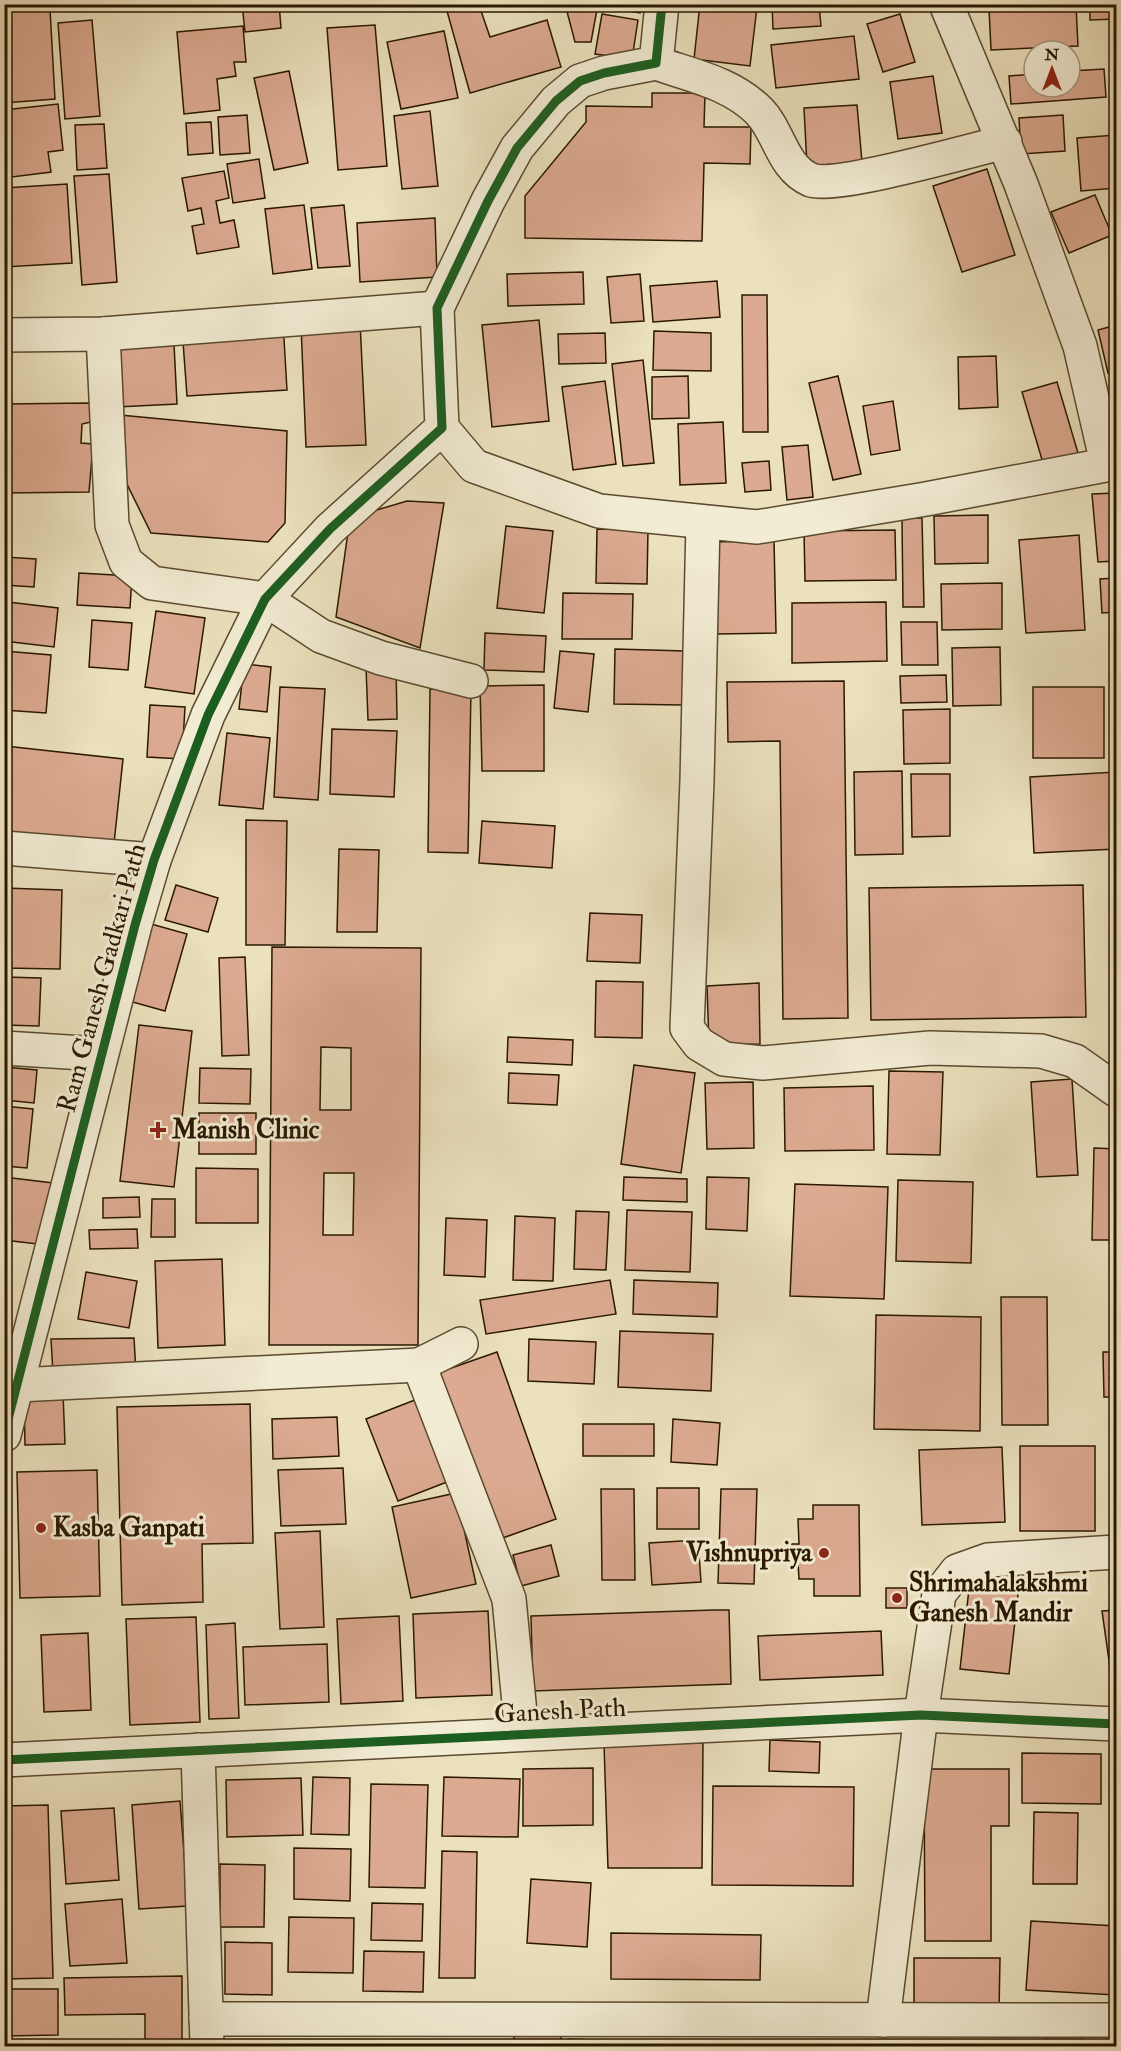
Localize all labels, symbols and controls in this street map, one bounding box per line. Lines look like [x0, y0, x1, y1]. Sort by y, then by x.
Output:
north arrow [1022, 39, 1082, 99]
text: N [1044, 45, 1060, 65]
street label: Ram Ganesh Gadkari Path [51, 840, 153, 1116]
place label: Manish Clinic [171, 1114, 320, 1146]
marker: Manish Clinic [149, 1121, 167, 1139]
place label: Kasba Ganpati [53, 1512, 205, 1545]
marker: Kasba Ganpati [34, 1521, 48, 1535]
place label: Vishnupriya [685, 1537, 813, 1570]
marker: Vishnupriya [817, 1546, 831, 1560]
place label: Shrimahalakshmi Ganesh Mandir [909, 1567, 1088, 1629]
marker: Shrimahalakshmi Ganesh Mandir [890, 1591, 904, 1605]
street label: Ganesh Path [493, 1692, 627, 1730]

